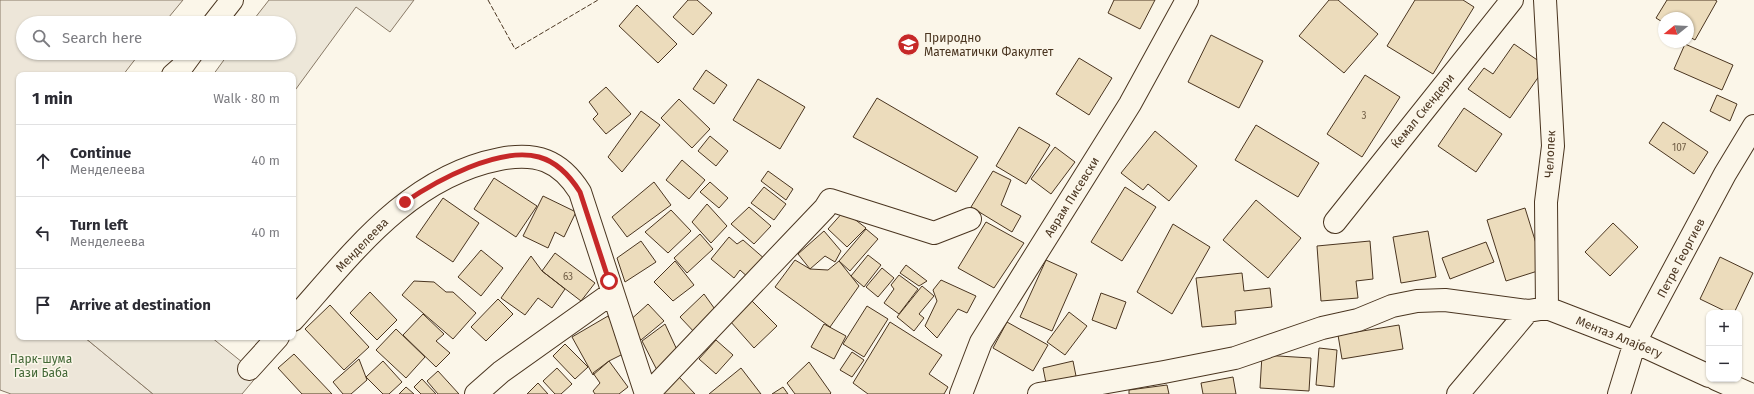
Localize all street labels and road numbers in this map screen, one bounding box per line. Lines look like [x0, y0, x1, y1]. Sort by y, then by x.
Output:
street label: Ќемал Скендери [1388, 70, 1457, 151]
street label: Челопек [1542, 129, 1558, 178]
street label: Аврам Писевски [1042, 154, 1102, 240]
street label: Менделеева [333, 215, 391, 275]
street label: Петре Георгиев [1654, 216, 1708, 300]
street label: Ментаз Алајбегу [1574, 313, 1664, 361]

